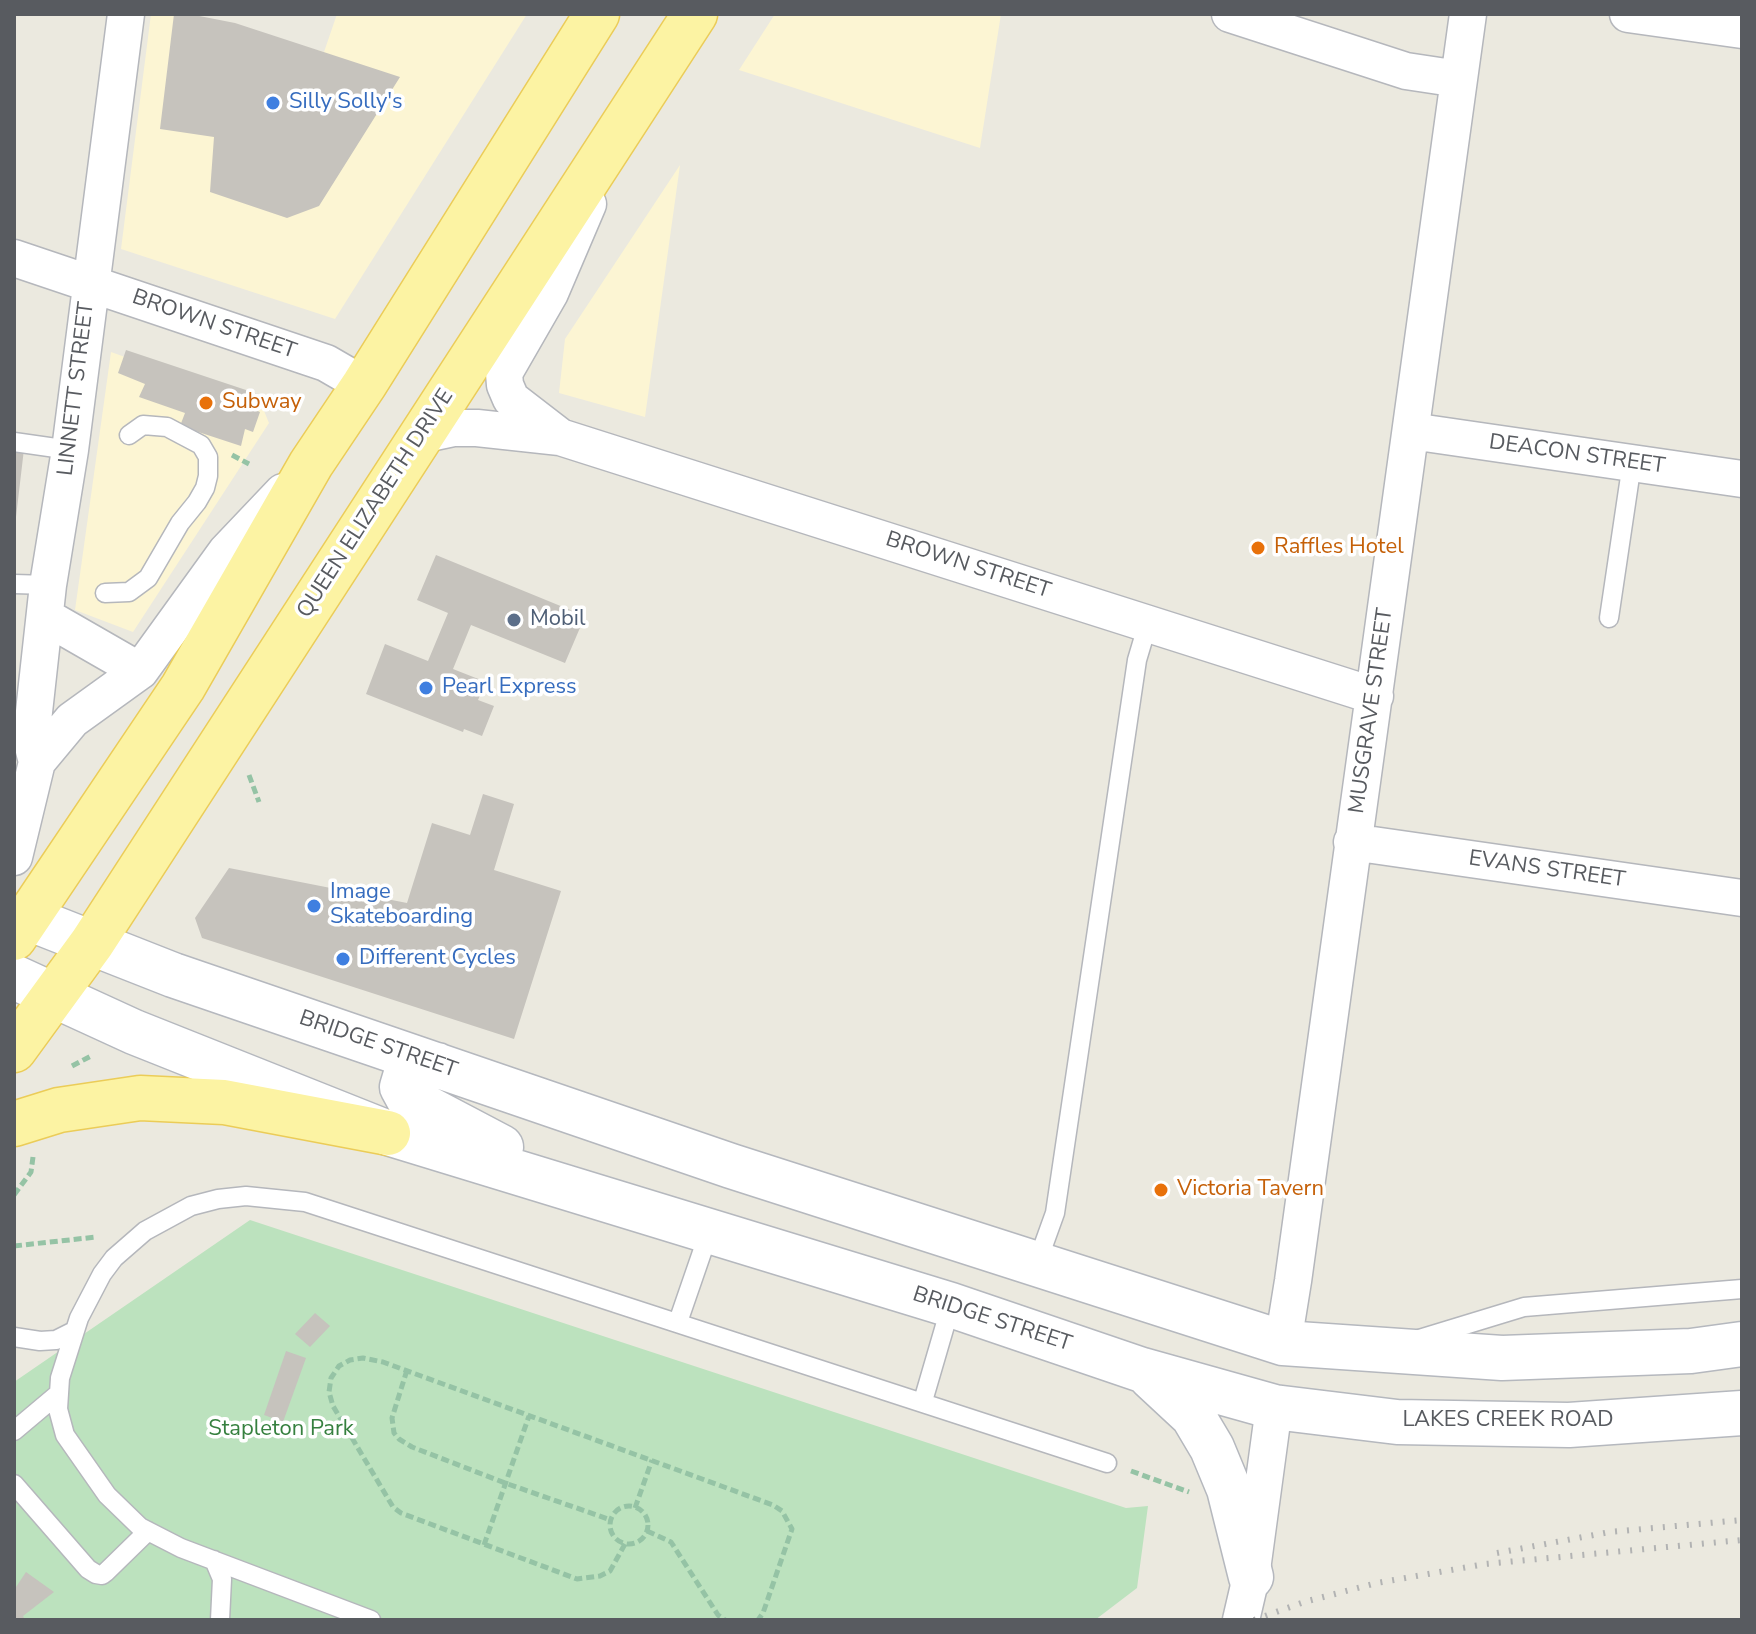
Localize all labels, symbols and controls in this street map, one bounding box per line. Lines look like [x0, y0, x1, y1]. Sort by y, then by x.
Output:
place label: Silly Solly's [289, 90, 403, 116]
marker: Silly Solly's [264, 94, 282, 112]
street label: BROWN STREET [128, 285, 300, 365]
street label: LINNETT STREET [53, 301, 101, 477]
street label: QUEEN ELIZABETH DRIVE [292, 385, 460, 623]
place label: Subway [222, 390, 302, 416]
marker: Subway [197, 394, 215, 412]
street label: DEACON STREET [1487, 430, 1667, 480]
street label: BROWN STREET [882, 527, 1054, 605]
place label: Raffles Hotel [1274, 535, 1404, 561]
marker: Raffles Hotel [1249, 539, 1267, 557]
place label: Mobil [530, 607, 585, 633]
street label: MUSGRAVE STREET [1345, 607, 1399, 815]
marker: Mobil [505, 611, 523, 629]
place label: Pearl Express [442, 675, 577, 701]
marker: Pearl Express [417, 679, 435, 697]
street label: EVANS STREET [1467, 846, 1627, 894]
place label: Image Skateboarding [330, 880, 473, 932]
marker: Image Skateboarding [305, 897, 323, 915]
place label: Different Cycles [359, 946, 516, 972]
marker: Different Cycles [334, 950, 352, 968]
street label: BRIDGE STREET [295, 1006, 461, 1084]
place label: Victoria Tavern [1177, 1177, 1324, 1203]
marker: Victoria Tavern [1152, 1181, 1170, 1199]
street label: BRIDGE STREET [909, 1282, 1075, 1358]
street label: LAKES CREEK ROAD [1402, 1408, 1614, 1434]
park label: Stapleton Park [208, 1417, 354, 1443]

